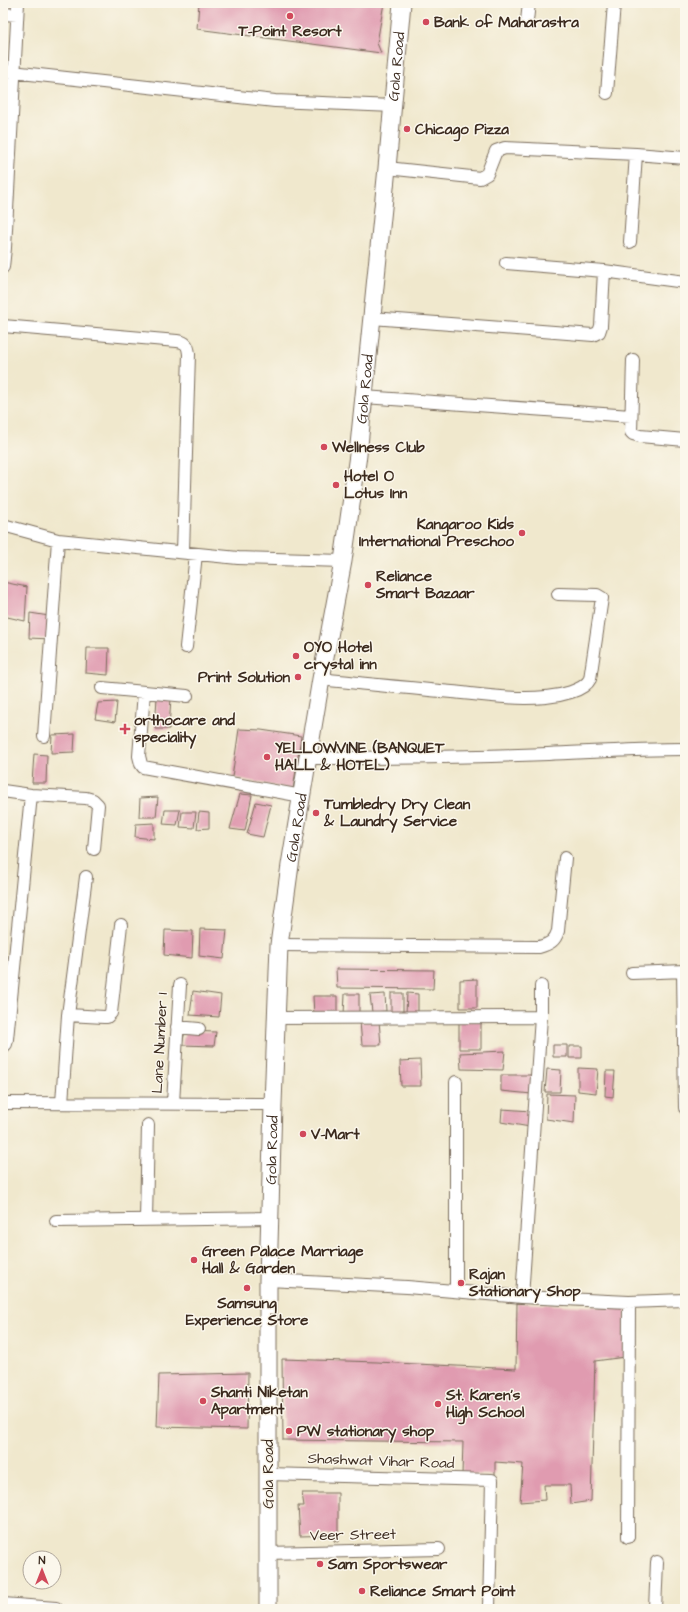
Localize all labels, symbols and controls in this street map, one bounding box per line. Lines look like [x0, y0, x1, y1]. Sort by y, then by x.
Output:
marker: T-Point Resort [285, 11, 295, 21]
place label: Bank of Maharastra [434, 12, 579, 33]
marker: Bank of Maharastra [421, 17, 431, 27]
place label: T-Point Resort [238, 21, 342, 42]
street label: Gola Road [383, 31, 410, 102]
place label: Chicago Pizza [415, 119, 509, 142]
marker: Chicago Pizza [402, 124, 412, 134]
street label: Gola Road [351, 353, 379, 424]
place label: Wellness Club [331, 437, 425, 458]
marker: Wellness Club [319, 442, 329, 452]
place label: Hotel O Lotus Inn [344, 466, 408, 504]
marker: Hotel O Lotus Inn [331, 480, 341, 490]
place label: Kangaroo Kids International Preschoo [359, 514, 515, 552]
marker: Kangaroo Kids International Preschoo [517, 528, 527, 538]
place label: Reliance Smart Bazaar [375, 566, 475, 604]
marker: Reliance Smart Bazaar [363, 580, 373, 590]
place label: OYO Hotel crystal inn [304, 637, 377, 676]
marker: OYO Hotel crystal inn [291, 651, 301, 661]
place label: Print Solution [198, 667, 290, 688]
marker: Print Solution [293, 672, 303, 682]
place label: orthocare and speciality [134, 710, 235, 749]
marker: orthocare and speciality [119, 723, 131, 735]
place label: YELLOWVINE (BANQUET HALL & HOTEL) [275, 738, 445, 776]
marker: YELLOWVINE (BANQUET HALL & HOTEL) [262, 752, 272, 762]
street label: Gola Road [280, 791, 312, 863]
place label: Tumbledry Dry Clean & Laundry Service [323, 794, 471, 833]
marker: Tumbledry Dry Clean & Laundry Service [311, 808, 321, 818]
street label: Lane Number 1 [147, 992, 173, 1094]
street label: Gola Road [260, 1115, 283, 1185]
place label: V-Mart [310, 1124, 360, 1145]
marker: V-Mart [298, 1129, 308, 1139]
place label: Green Palace Marriage Hall & Garden [202, 1241, 364, 1279]
marker: Green Palace Marriage Hall & Garden [189, 1255, 199, 1265]
place label: Rajan Stationary Shop [468, 1264, 581, 1303]
marker: Rajan Stationary Shop [456, 1278, 466, 1288]
marker: Samsung Experience Store [242, 1283, 252, 1293]
place label: Samsung Experience Store [186, 1293, 308, 1331]
place label: Shanti Niketan Apartment [210, 1382, 308, 1420]
place label: St. Karen's High School [445, 1385, 525, 1425]
marker: Shanti Niketan Apartment [198, 1396, 208, 1406]
marker: St. Karen's High School [433, 1399, 443, 1409]
place label: PW stationary shop [297, 1421, 435, 1443]
marker: PW stationary shop [284, 1426, 294, 1436]
street label: Gola Road [258, 1439, 279, 1509]
street label: Shashwat Vihar Road [307, 1448, 455, 1474]
street label: Veer Street [310, 1524, 396, 1546]
north arrow [22, 1550, 62, 1590]
text: N [39, 1553, 46, 1568]
place label: Sam Sportswear [327, 1554, 448, 1575]
marker: Sam Sportswear [315, 1559, 325, 1569]
place label: Reliance Smart Point [370, 1581, 516, 1602]
marker: Reliance Smart Point [357, 1586, 367, 1596]

